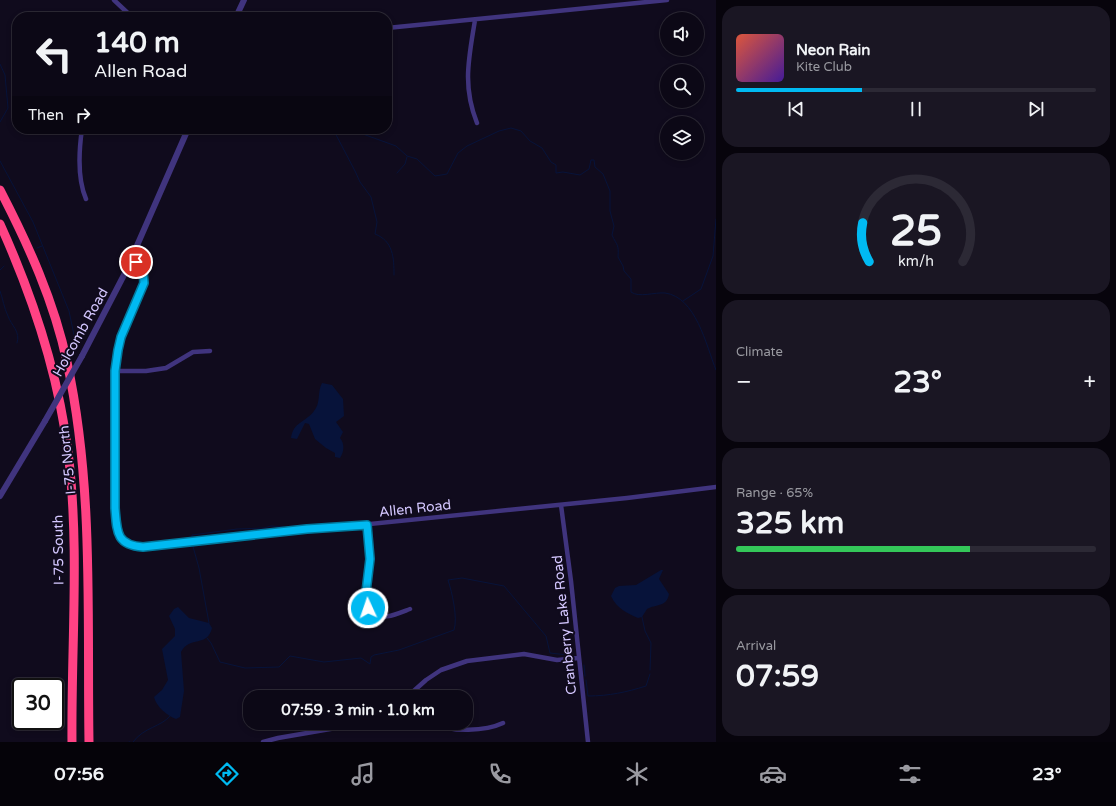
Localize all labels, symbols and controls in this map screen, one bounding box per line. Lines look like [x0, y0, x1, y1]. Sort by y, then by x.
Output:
map controls [660, 12, 704, 160]
button: sound [660, 12, 704, 56]
text: 140 m [94, 26, 180, 60]
icon: left [28, 28, 80, 80]
text: Neon Rain [796, 41, 870, 59]
text: Kite Club [796, 59, 852, 75]
text: Allen Road [94, 60, 187, 82]
button: search [660, 64, 704, 108]
icon: previous [785, 98, 807, 120]
icon: pause [905, 98, 927, 120]
icon: next [1025, 98, 1047, 120]
icon: right [72, 104, 94, 126]
text: Then [28, 106, 64, 124]
button: layers [660, 116, 704, 160]
text: 25 [890, 207, 942, 257]
pin [119, 245, 153, 279]
icon: arrive [125, 251, 147, 273]
text: km/h [898, 252, 934, 269]
street label: Holcomb Road [49, 285, 112, 380]
text: Climate [736, 344, 783, 360]
text: 23° [893, 364, 942, 401]
text: − [736, 369, 752, 395]
text: + [1084, 369, 1096, 395]
street label: I-75 North [55, 425, 80, 495]
text: Range · 65% [736, 485, 813, 501]
street label: Allen Road [378, 496, 452, 521]
text: 325 km [736, 505, 844, 542]
street label: I-75 South [49, 515, 68, 585]
street label: Cranberry Lake Road [549, 554, 580, 696]
position arrow [347, 587, 389, 629]
text: Arrival [736, 638, 776, 654]
text: 07:59 [736, 658, 819, 695]
speed limit sign: 30 [12, 678, 64, 730]
text: 07:59 · 3 min · 1.0 km [281, 701, 435, 719]
icon: directions [213, 760, 241, 788]
icon: music [349, 760, 377, 788]
icon: phone [486, 760, 514, 788]
icon: climate [623, 760, 651, 788]
icon: car [759, 760, 787, 788]
icon: filters [896, 760, 924, 788]
text: 07:56 [54, 763, 104, 785]
text: 23° [1032, 763, 1062, 785]

